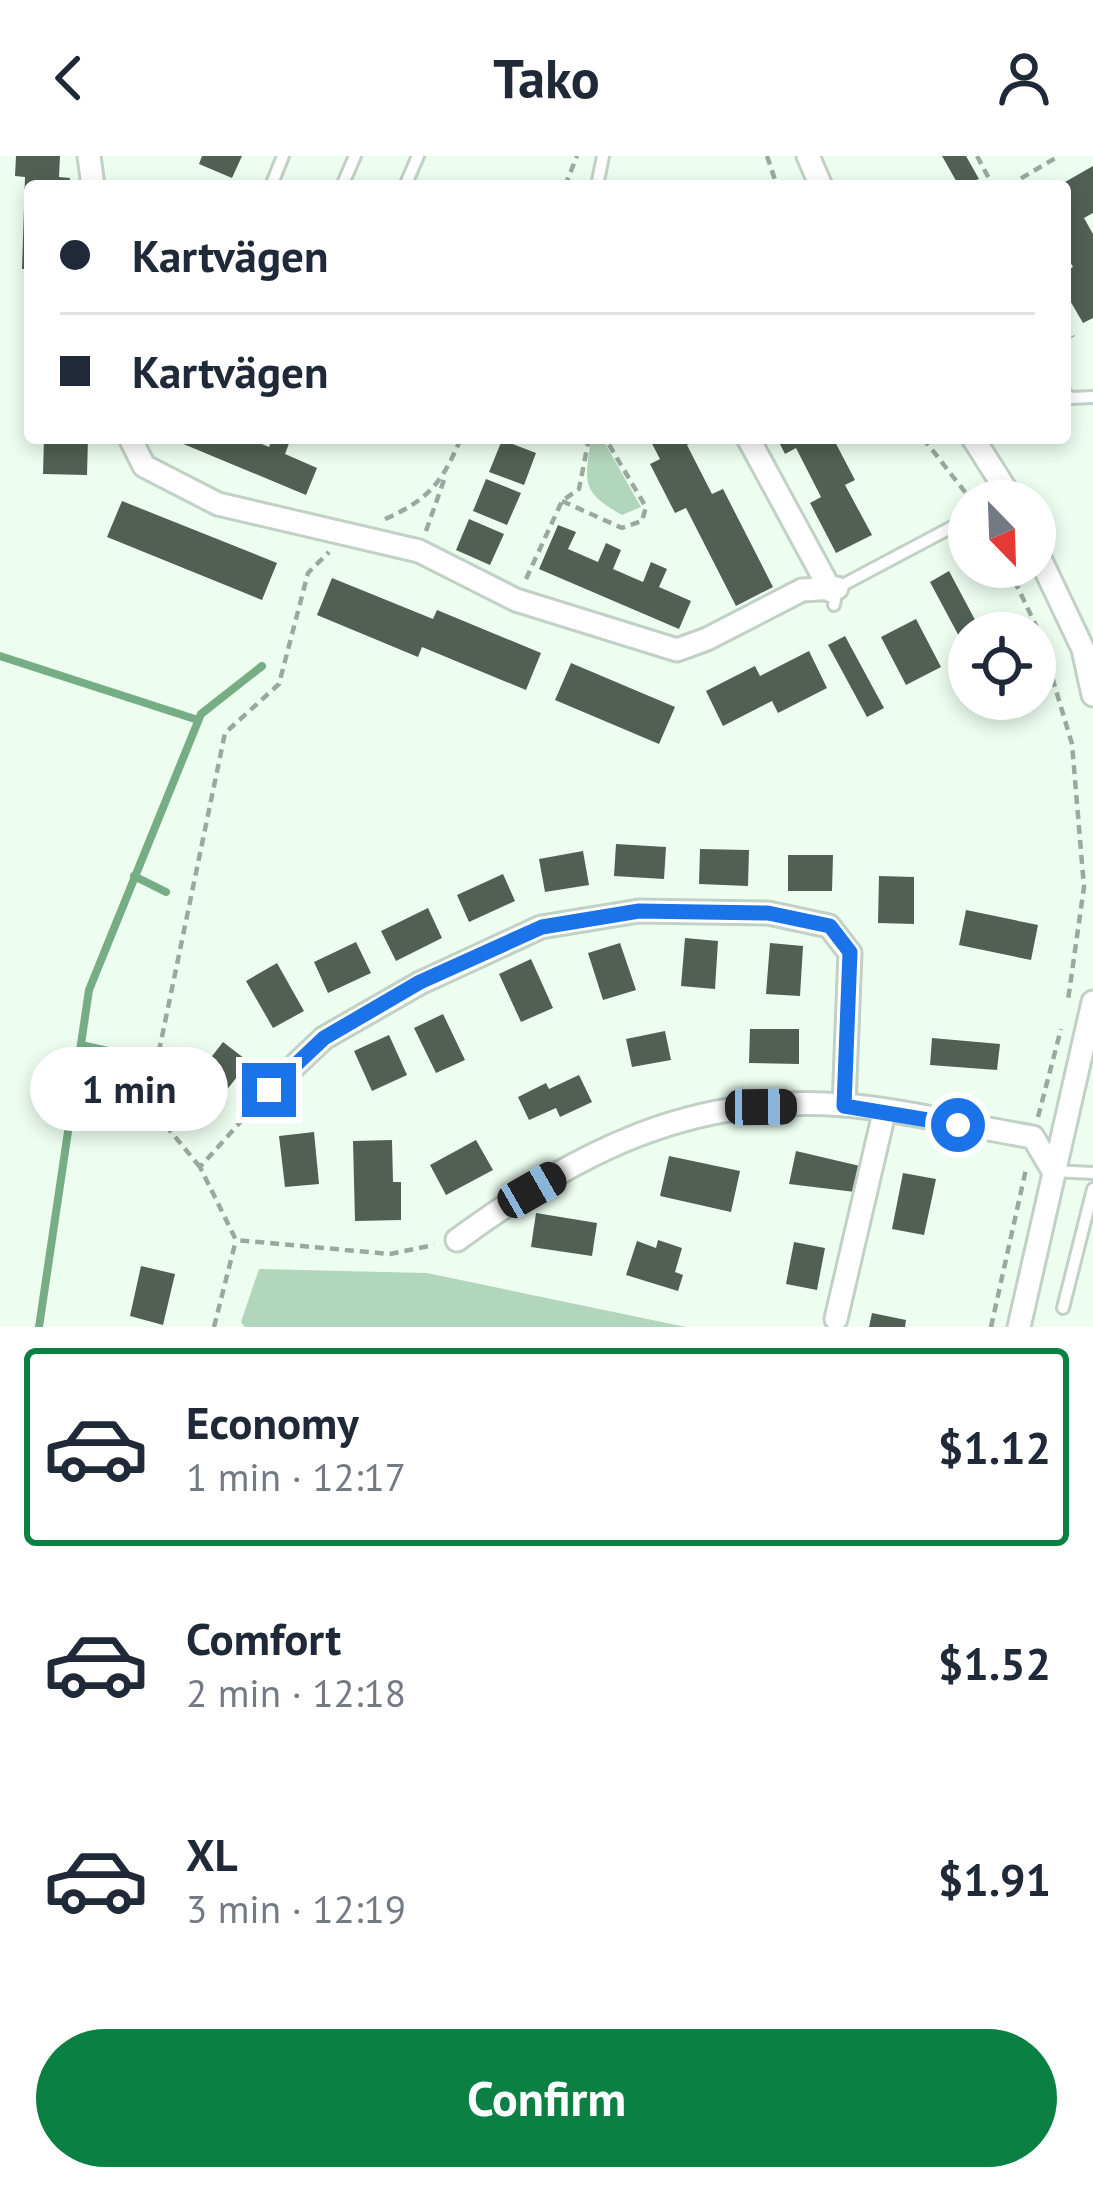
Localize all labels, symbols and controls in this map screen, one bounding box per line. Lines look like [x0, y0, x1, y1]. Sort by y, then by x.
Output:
text: Tako [493, 43, 600, 113]
icon: back [36, 45, 102, 111]
icon: person [991, 45, 1057, 111]
text: Kartvägen [132, 226, 328, 284]
text: Kartvägen [132, 342, 328, 400]
north arrow [948, 480, 1056, 588]
map controls [948, 480, 1056, 720]
button: locate [948, 612, 1056, 720]
callout: 1 min [29, 1048, 227, 1132]
text: 1 min [81, 1063, 177, 1114]
route end [242, 1063, 296, 1117]
car [725, 1088, 797, 1126]
route start [931, 1098, 985, 1152]
car [492, 1156, 572, 1224]
icon: car [42, 1393, 150, 1501]
text: Economy [186, 1393, 359, 1451]
text: $1.12 [938, 1418, 1051, 1476]
text: 1 min · 12:17 [186, 1451, 406, 1502]
icon: car [42, 1609, 150, 1717]
text: Comfort [186, 1609, 341, 1667]
text: $1.52 [938, 1634, 1051, 1692]
text: 2 min · 12:18 [186, 1667, 406, 1718]
icon: car [42, 1825, 150, 1933]
text: XL [186, 1825, 238, 1883]
text: $1.91 [938, 1850, 1051, 1908]
text: 3 min · 12:19 [186, 1883, 406, 1934]
button: Confirm [36, 2029, 1057, 2167]

